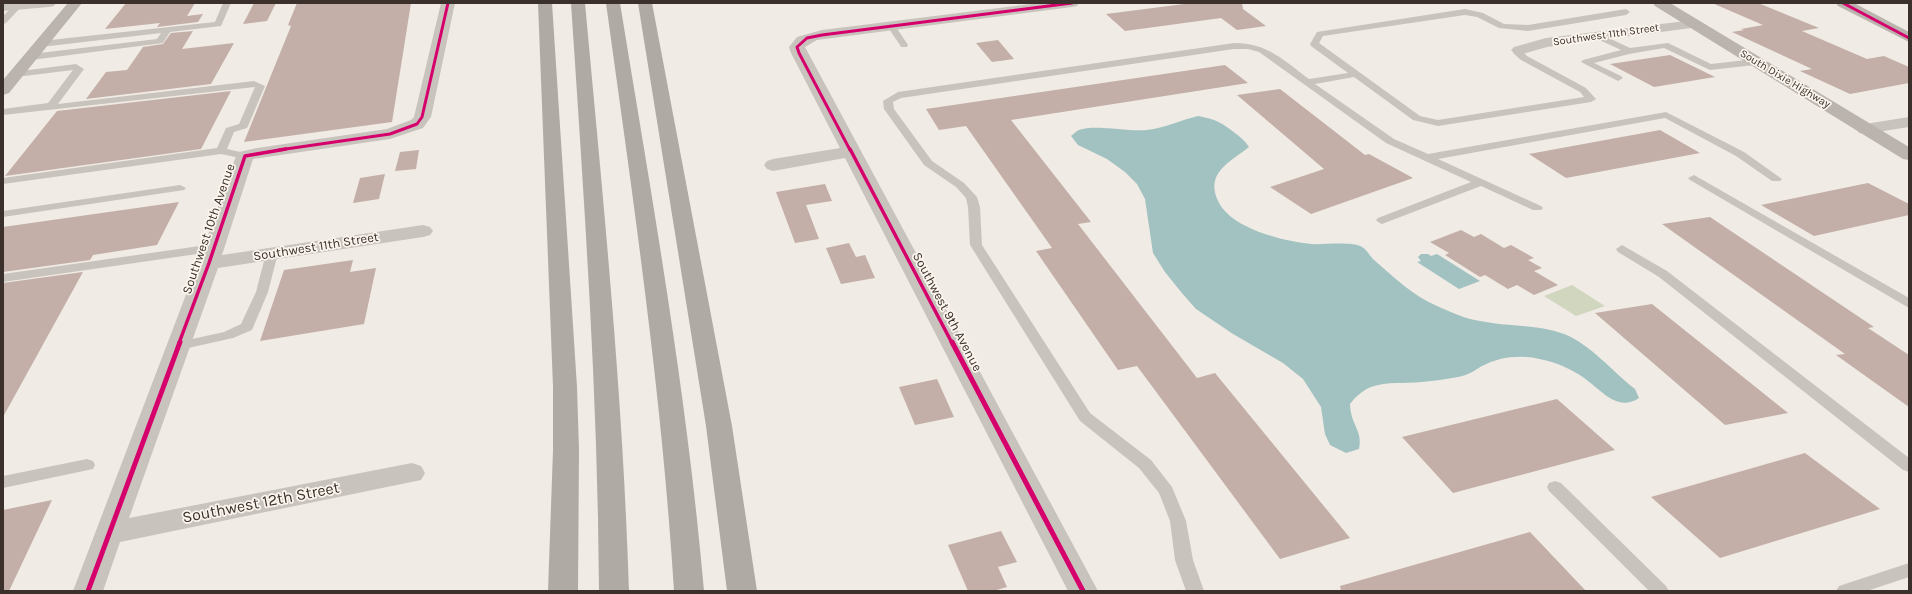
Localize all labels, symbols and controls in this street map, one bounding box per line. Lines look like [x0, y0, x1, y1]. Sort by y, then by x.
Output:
street label: Southwest 11th Street [1552, 21, 1660, 49]
street label: South Dixie Highway [1737, 47, 1833, 111]
street label: Southwest 10th Avenue [179, 162, 239, 296]
street label: Southwest 11th Street [252, 229, 380, 265]
street label: Southwest 9th Avenue [909, 250, 985, 374]
street label: Southwest 12th Street [181, 478, 341, 528]

